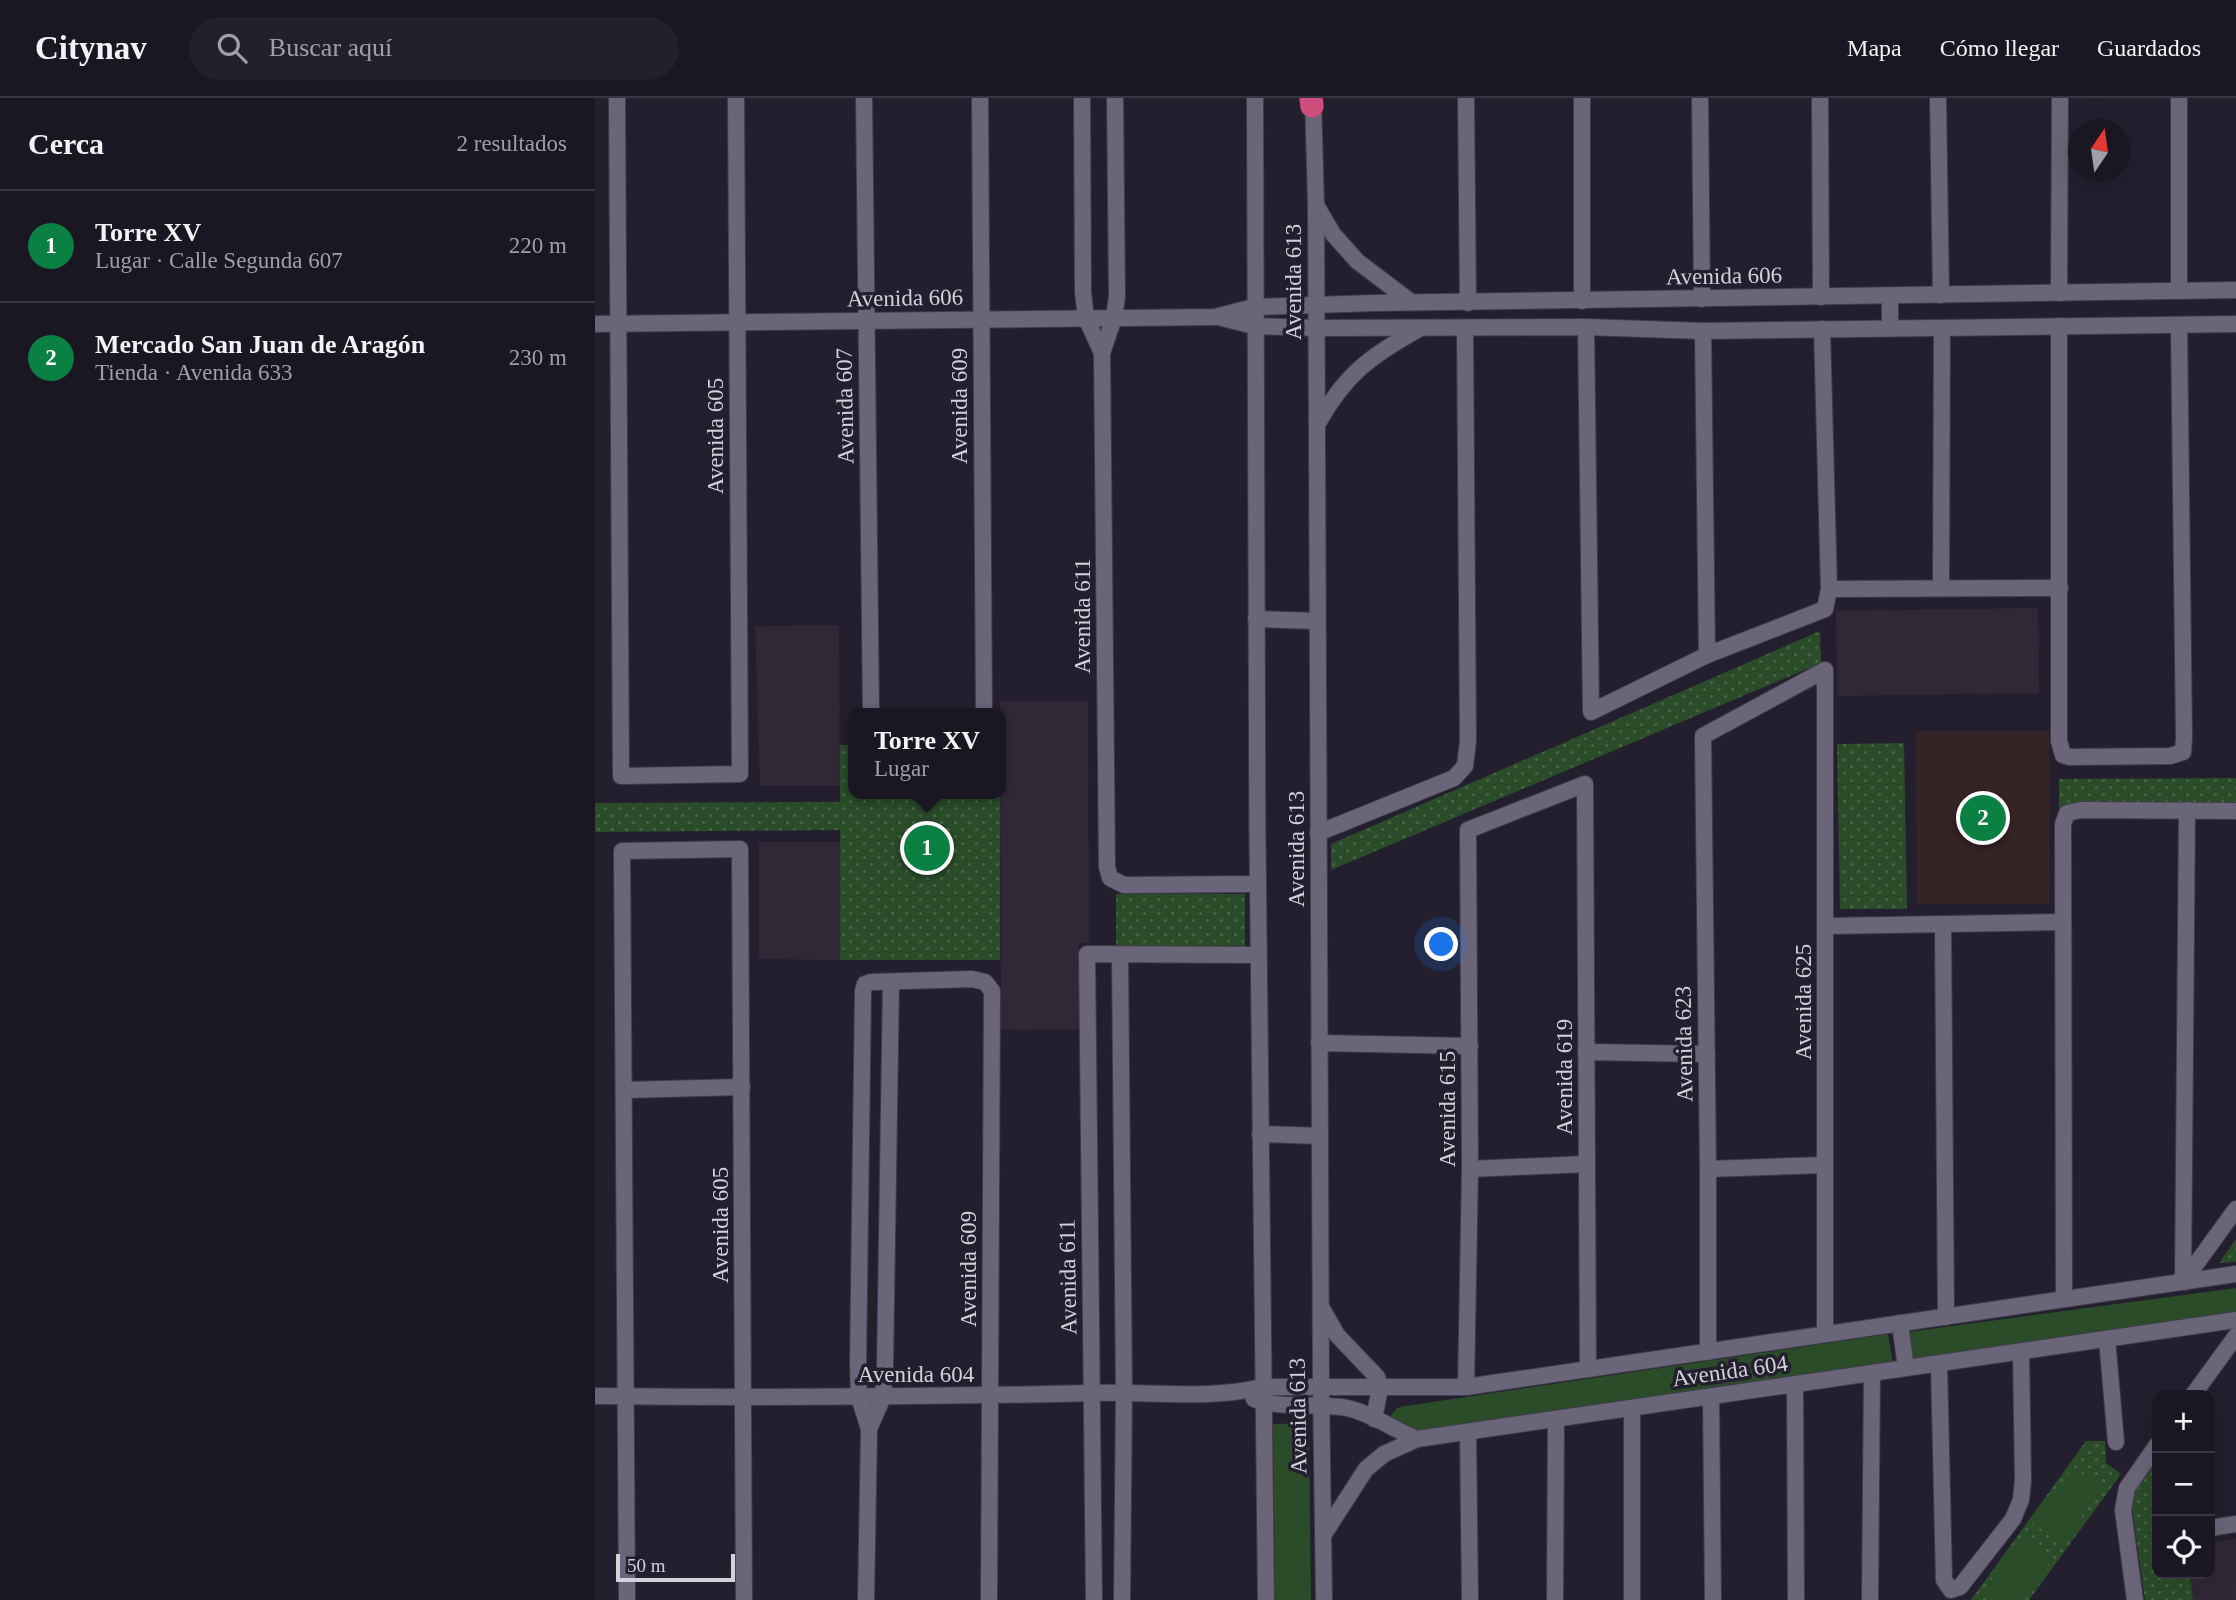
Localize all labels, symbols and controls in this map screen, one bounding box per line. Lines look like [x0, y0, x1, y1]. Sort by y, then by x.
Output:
search box [189, 17, 679, 80]
icon: search [213, 29, 251, 67]
text: Citynav [35, 30, 147, 66]
text: Buscar aquí [269, 33, 392, 62]
text: Mapa [1847, 35, 1902, 61]
text: Cómo llegar [1940, 35, 2059, 61]
text: Guardados [2097, 35, 2201, 61]
north arrow [2068, 119, 2131, 182]
text: Cerca [28, 127, 104, 160]
text: 2 resultados [456, 131, 567, 156]
text: Torre XV [95, 218, 201, 247]
street label: Avenida 613 [1281, 224, 1306, 340]
text: 1 [45, 233, 57, 258]
text: 220 m [509, 233, 567, 258]
text: Lugar · Calle Segunda 607 [95, 248, 343, 273]
street label: Avenida 606 [1666, 262, 1782, 290]
street label: Avenida 606 [847, 284, 963, 312]
text: Mercado San Juan de Aragón [95, 330, 425, 359]
text: 2 [45, 345, 57, 370]
text: 230 m [509, 345, 567, 370]
street label: Avenida 607 [831, 348, 859, 464]
street label: Avenida 609 [947, 348, 972, 464]
text: Tienda · Avenida 633 [95, 360, 292, 385]
street label: Avenida 605 [703, 378, 728, 494]
street label: Avenida 611 [1070, 558, 1095, 674]
popup [848, 708, 1006, 799]
text: Torre XV [874, 726, 980, 755]
text: Lugar [874, 756, 929, 781]
street label: Avenida 613 [1284, 791, 1309, 907]
pin: 2 [1960, 792, 2006, 844]
pin: 1 [904, 822, 950, 874]
your location [1424, 927, 1458, 961]
street label: Avenida 625 [1791, 944, 1816, 1060]
street label: Avenida 623 [1670, 986, 1698, 1102]
street label: Avenida 619 [1552, 1019, 1577, 1135]
street label: Avenida 615 [1435, 1051, 1460, 1167]
street label: Avenida 605 [708, 1167, 733, 1283]
street label: Avenida 609 [956, 1211, 981, 1327]
street label: Avenida 611 [1054, 1219, 1082, 1335]
street label: Avenida 604 [1671, 1350, 1790, 1391]
street label: Avenida 613 [1284, 1358, 1312, 1474]
street label: Avenida 604 [858, 1362, 975, 1387]
map controls [2152, 1390, 2215, 1579]
button: + [2152, 1390, 2215, 1453]
button: − [2152, 1453, 2215, 1516]
button: locate [2152, 1516, 2215, 1579]
scale bar [616, 1551, 735, 1583]
text: 50 m [627, 1555, 666, 1576]

